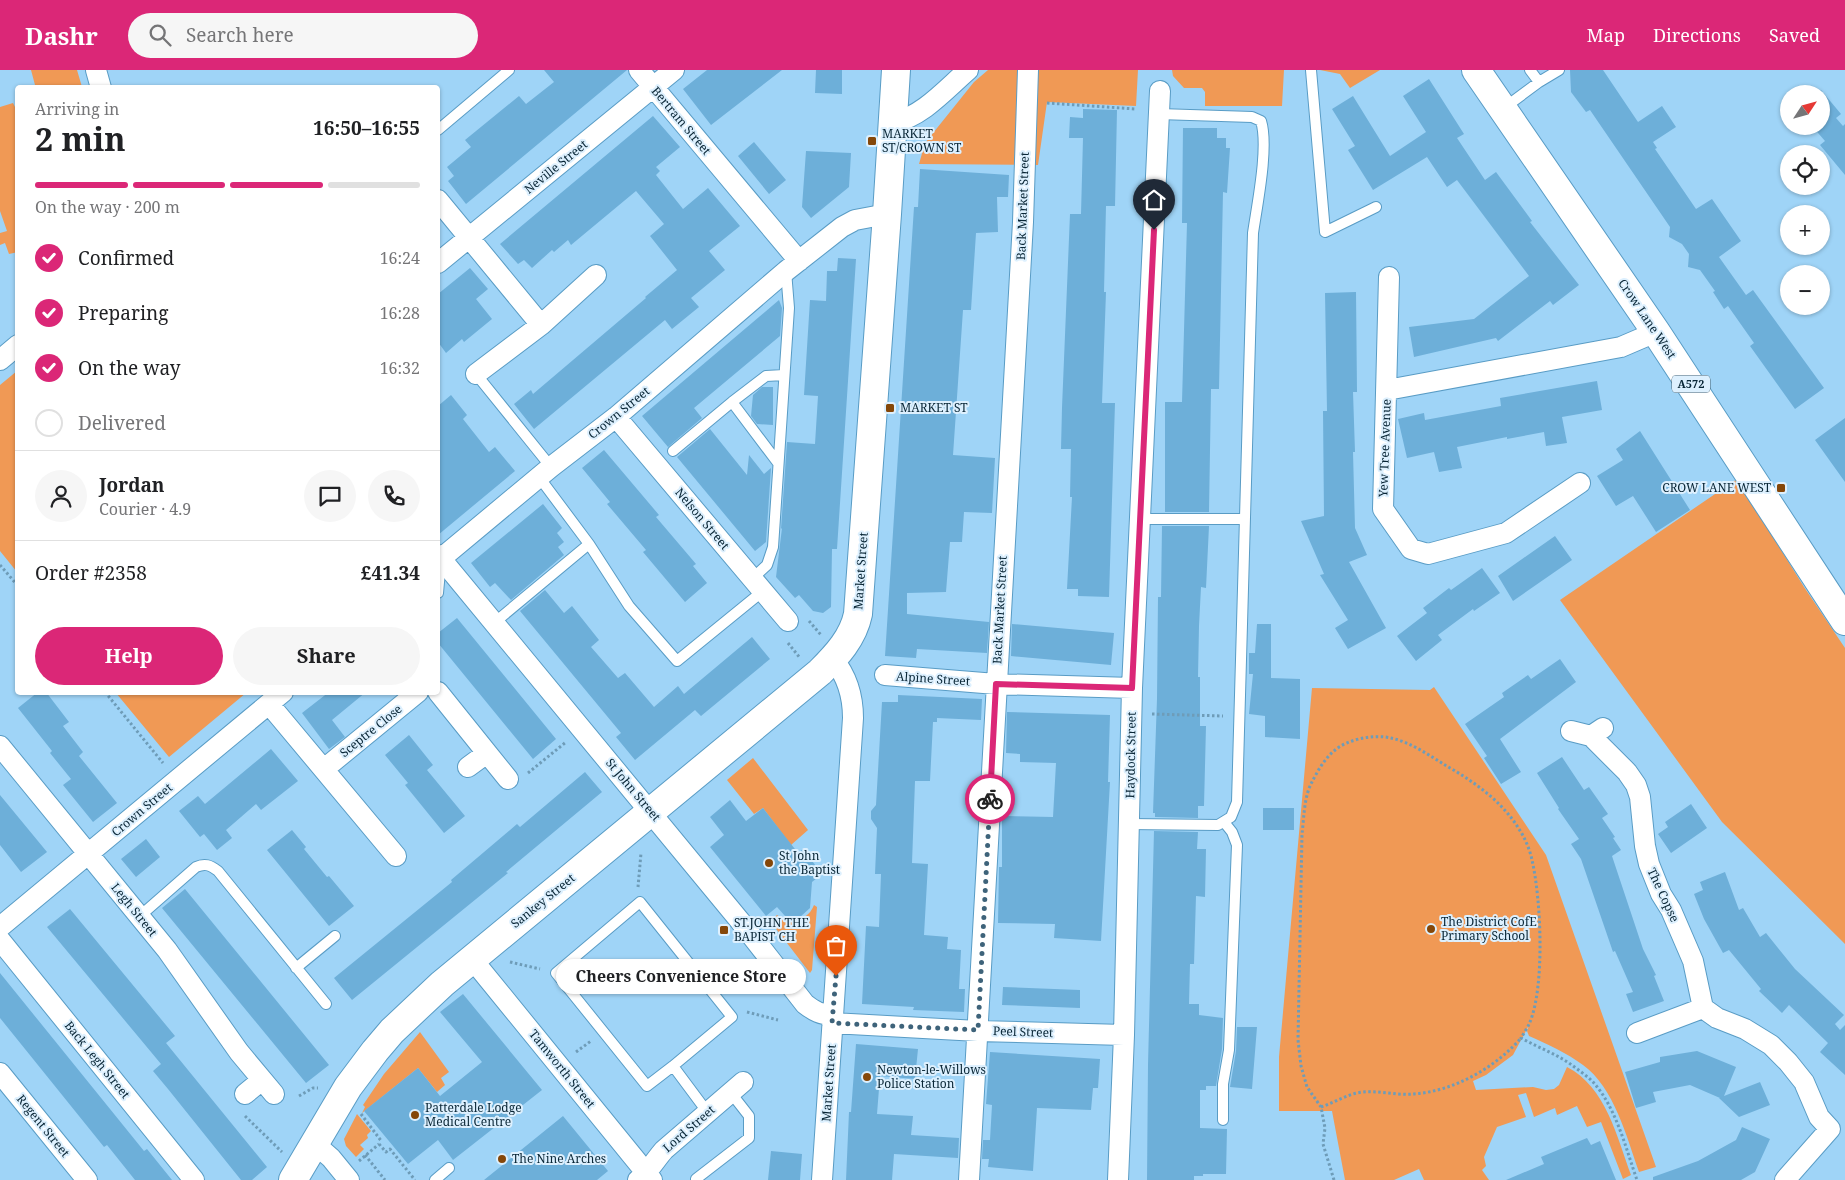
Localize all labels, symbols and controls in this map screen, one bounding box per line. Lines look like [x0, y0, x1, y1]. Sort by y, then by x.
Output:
search box [128, 13, 478, 58]
text: Dashr [25, 19, 98, 52]
icon: search [146, 21, 174, 49]
text: Search here [186, 22, 294, 48]
text: Map [1587, 23, 1625, 47]
text: Directions [1653, 23, 1741, 47]
text: Saved [1769, 23, 1820, 47]
street label: Bertram Street [648, 83, 715, 158]
north arrow [1780, 85, 1830, 135]
map controls [1780, 85, 1830, 315]
text: Arriving in [35, 98, 119, 120]
text: 16:50–16:55 [313, 115, 420, 141]
text: 2 min [35, 117, 126, 160]
place label: MARKET ST/CROWN ST [882, 125, 962, 156]
marker: MARKET ST/CROWN ST [866, 135, 878, 147]
street label: Neville Street [520, 136, 591, 197]
button: locate [1780, 145, 1830, 195]
street label: Back Market Street [1012, 152, 1033, 260]
pin [1133, 179, 1175, 230]
icon: home [1140, 186, 1168, 214]
text: On the way · 200 m [35, 196, 180, 218]
button: + [1780, 205, 1830, 255]
icon: check [35, 244, 63, 272]
text: Confirmed [78, 245, 174, 271]
text: 16:24 [380, 247, 420, 269]
button: − [1780, 265, 1830, 315]
street label: Crow Lane West [1614, 275, 1680, 362]
icon: check [35, 299, 63, 327]
text: Preparing [78, 300, 168, 326]
text: 16:28 [380, 302, 420, 324]
icon: check [35, 354, 63, 382]
text: On the way [78, 355, 181, 381]
text: 16:32 [380, 357, 420, 379]
road number: A572 [1672, 376, 1710, 392]
street label: Crown Street [584, 383, 653, 443]
place label: MARKET ST [900, 399, 968, 416]
street label: Yew Tree Avenue [1374, 399, 1395, 498]
marker: MARKET ST [884, 402, 896, 414]
text: Delivered [78, 410, 166, 436]
button: person [35, 470, 87, 522]
button: chat [304, 470, 356, 522]
button: phone [368, 470, 420, 522]
text: Jordan [99, 472, 165, 498]
place label: CROW LANE WEST [1662, 479, 1772, 496]
marker: CROW LANE WEST [1775, 482, 1787, 494]
street label: Nelson Street [671, 484, 733, 553]
text: Courier · 4.9 [99, 498, 191, 520]
street label: Market Street [849, 532, 872, 610]
street label: Back Market Street [988, 555, 1011, 665]
text: Order #2358 [35, 560, 147, 586]
text: £41.34 [361, 560, 420, 586]
button: Help [35, 627, 223, 685]
button: Share [233, 627, 420, 685]
street label: Alpine Street [895, 667, 971, 690]
street label: Sceptre Close [336, 700, 405, 761]
street label: Haydock Street [1121, 712, 1140, 798]
street label: St John Street [602, 755, 665, 825]
courier [965, 774, 1015, 824]
street label: Crown Street [108, 779, 176, 840]
icon: bike [976, 785, 1004, 813]
place label: St John the Baptist [779, 847, 840, 878]
marker: St John the Baptist [763, 857, 775, 869]
street label: The Copse [1643, 865, 1683, 925]
street label: Sankey Street [507, 870, 578, 932]
street label: Legh Street [107, 879, 161, 940]
place label: The District CofE Primary School [1441, 913, 1537, 944]
place label: ST.JOHN THE BAPIST CH [734, 914, 809, 945]
marker: The District CofE Primary School [1425, 923, 1437, 935]
marker: ST.JOHN THE BAPIST CH [718, 924, 730, 936]
pin [815, 925, 857, 976]
icon: bag [822, 932, 850, 960]
callout: Cheers Convenience Store [556, 958, 806, 994]
text: Cheers Convenience Store [576, 965, 786, 987]
street label: Back Legh Street [61, 1017, 134, 1102]
street label: Peel Street [993, 1022, 1053, 1041]
street label: Tamworth Street [525, 1026, 599, 1112]
street label: Market Street [817, 1044, 840, 1122]
place label: Newton-le-Willows Police Station [877, 1061, 986, 1092]
marker: Newton-le-Willows Police Station [861, 1071, 873, 1083]
street label: Regent Street [13, 1091, 74, 1160]
place label: Patterdale Lodge Medical Centre [425, 1099, 522, 1130]
street label: Lord Street [659, 1101, 718, 1156]
marker: Patterdale Lodge Medical Centre [409, 1109, 421, 1121]
place label: The Nine Arches [512, 1150, 606, 1167]
marker: The Nine Arches [496, 1153, 508, 1165]

